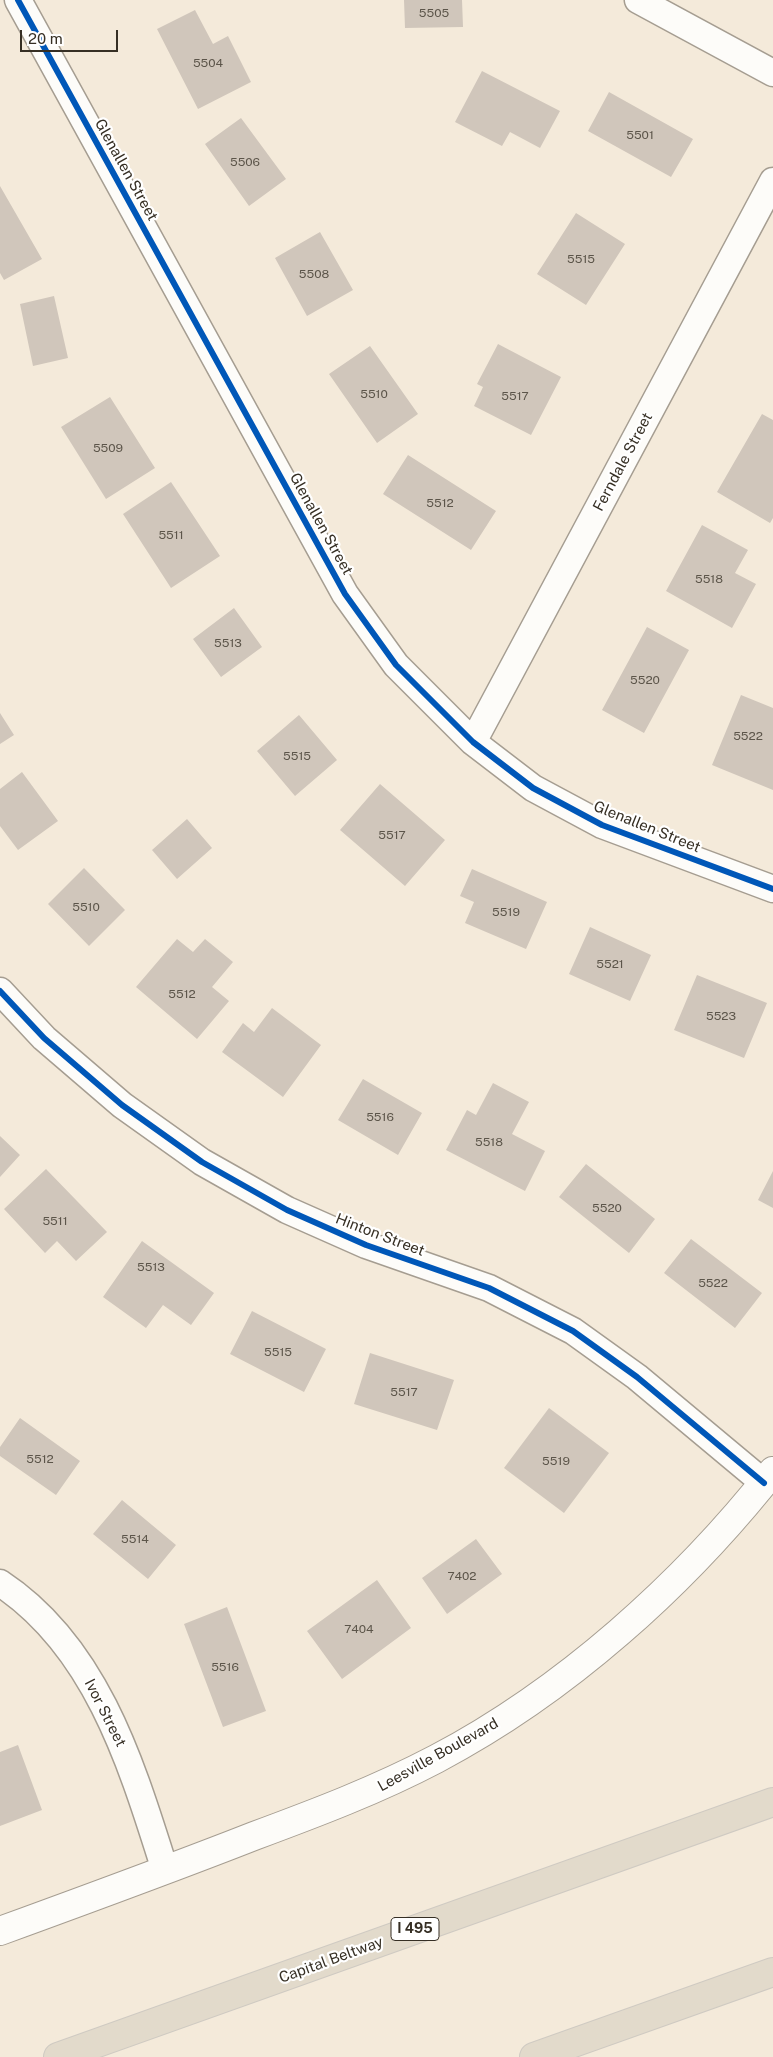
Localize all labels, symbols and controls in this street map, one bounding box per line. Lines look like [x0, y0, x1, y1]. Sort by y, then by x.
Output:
house number: 5505 [419, 6, 449, 20]
scale bar [22, 20, 120, 52]
text: 20 m [28, 30, 63, 47]
house number: 5504 [193, 56, 223, 70]
street label: Glenallen Street [91, 116, 161, 224]
house number: 5501 [626, 128, 654, 142]
house number: 5506 [230, 155, 260, 169]
house number: 5515 [567, 252, 595, 266]
house number: 5508 [299, 267, 329, 281]
house number: 5510 [360, 387, 388, 401]
house number: 5517 [501, 389, 529, 403]
street label: Ferndale Street [589, 410, 657, 514]
house number: 5509 [93, 441, 123, 455]
street label: Glenallen Street [286, 470, 356, 578]
house number: 5512 [426, 496, 454, 510]
house number: 5511 [158, 528, 184, 542]
house number: 5518 [695, 572, 723, 586]
house number: 5513 [214, 636, 242, 650]
house number: 5520 [630, 673, 660, 687]
house number: 5522 [733, 729, 763, 743]
house number: 5515 [283, 749, 311, 763]
street label: Glenallen Street [591, 797, 703, 857]
house number: 5517 [378, 828, 406, 842]
house number: 5510 [72, 900, 100, 914]
house number: 5519 [492, 905, 520, 919]
house number: 5521 [596, 957, 624, 971]
house number: 5512 [168, 987, 196, 1001]
house number: 5523 [706, 1009, 736, 1023]
house number: 5516 [366, 1110, 394, 1124]
house number: 5518 [475, 1135, 503, 1149]
house number: 5520 [592, 1201, 622, 1215]
street label: Hinton Street [333, 1210, 427, 1260]
house number: 5511 [42, 1214, 68, 1228]
house number: 5513 [137, 1260, 165, 1274]
house number: 5522 [698, 1276, 728, 1290]
house number: 5515 [264, 1345, 292, 1359]
house number: 5517 [390, 1385, 418, 1399]
house number: 5512 [26, 1452, 54, 1466]
house number: 5519 [542, 1454, 570, 1468]
house number: 5514 [121, 1532, 149, 1546]
house number: 7402 [448, 1569, 476, 1583]
house number: 7404 [344, 1622, 374, 1636]
house number: 5516 [211, 1660, 239, 1674]
street label: Ivor Street [80, 1676, 130, 1750]
street label: Leesville Boulevard [375, 1714, 501, 1796]
road number: I 495 [391, 1918, 439, 1940]
street label: Capital Beltway [277, 1933, 385, 1987]

